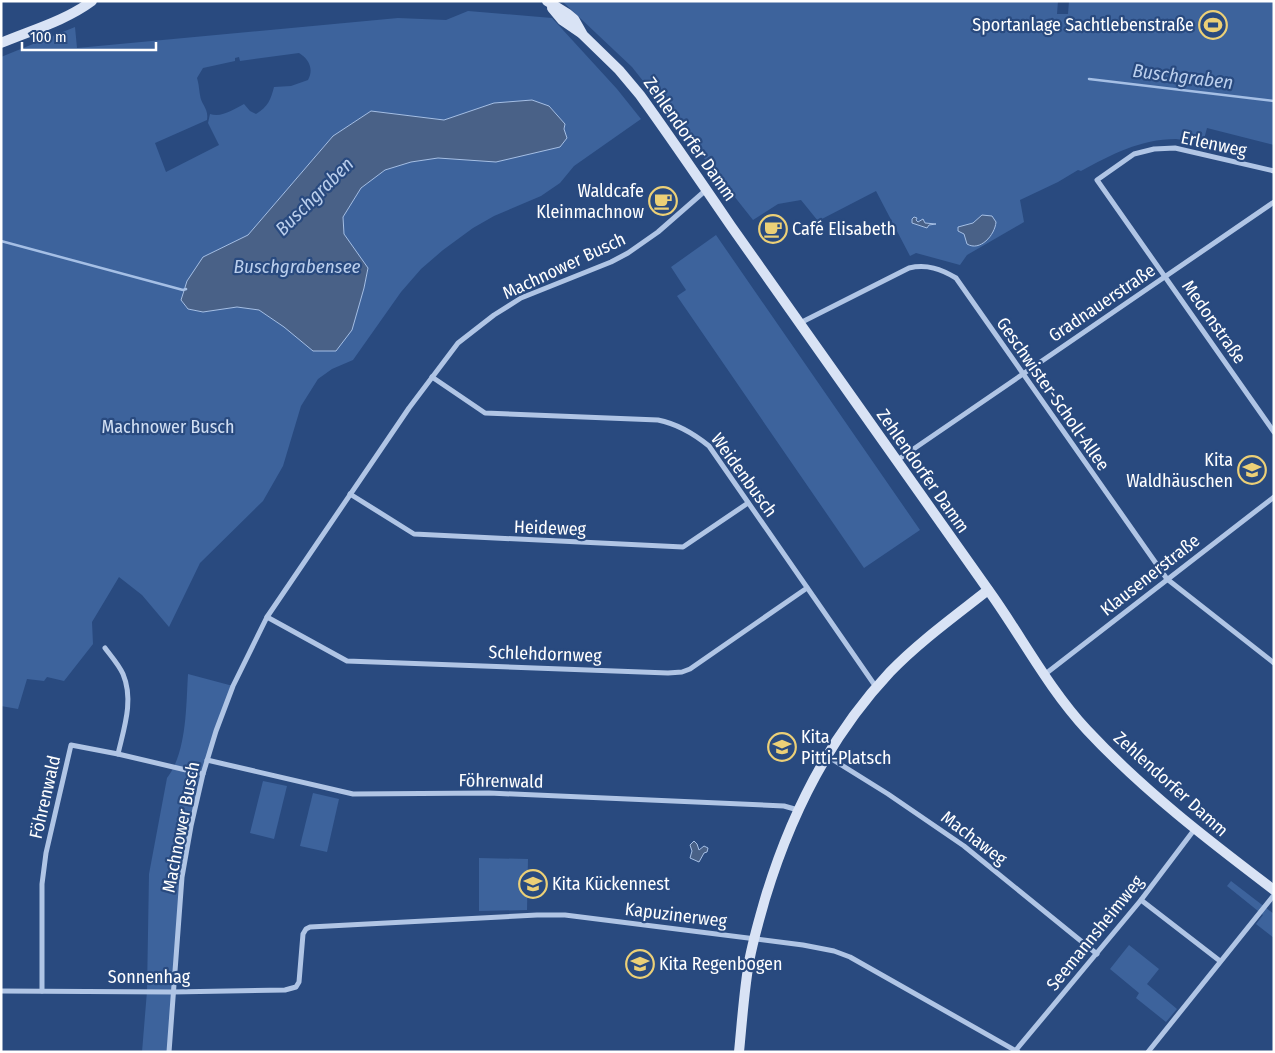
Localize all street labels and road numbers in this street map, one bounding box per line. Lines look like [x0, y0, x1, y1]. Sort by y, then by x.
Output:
street label: Zehlendorfer Damm [639, 73, 741, 205]
street label: Erlenweg [1179, 126, 1249, 162]
street label: Machnower Busch [499, 228, 629, 304]
street label: Gradnauerstraße [1045, 259, 1160, 347]
street label: Medonstraße [1177, 276, 1251, 368]
street label: Geschwister-Scholl-Allee [992, 313, 1114, 475]
street label: Zehlendorfer Damm [872, 405, 974, 537]
street label: Weidenbusch [706, 429, 782, 521]
street label: Heideweg [514, 516, 587, 540]
street label: Klausenerstraße [1096, 529, 1204, 621]
street label: Schlehdornweg [488, 641, 602, 667]
street label: Zehlendorfer Damm [1109, 727, 1233, 841]
street label: Föhrenwald [25, 753, 65, 841]
street label: Machnower Busch [158, 760, 204, 894]
street label: Föhrenwald [458, 769, 544, 793]
street label: Machaweg [937, 806, 1012, 870]
street label: Seemannsheimweg [1042, 871, 1149, 995]
street label: Kapuzinerweg [624, 898, 729, 932]
street label: Sonnenhag [108, 966, 191, 988]

